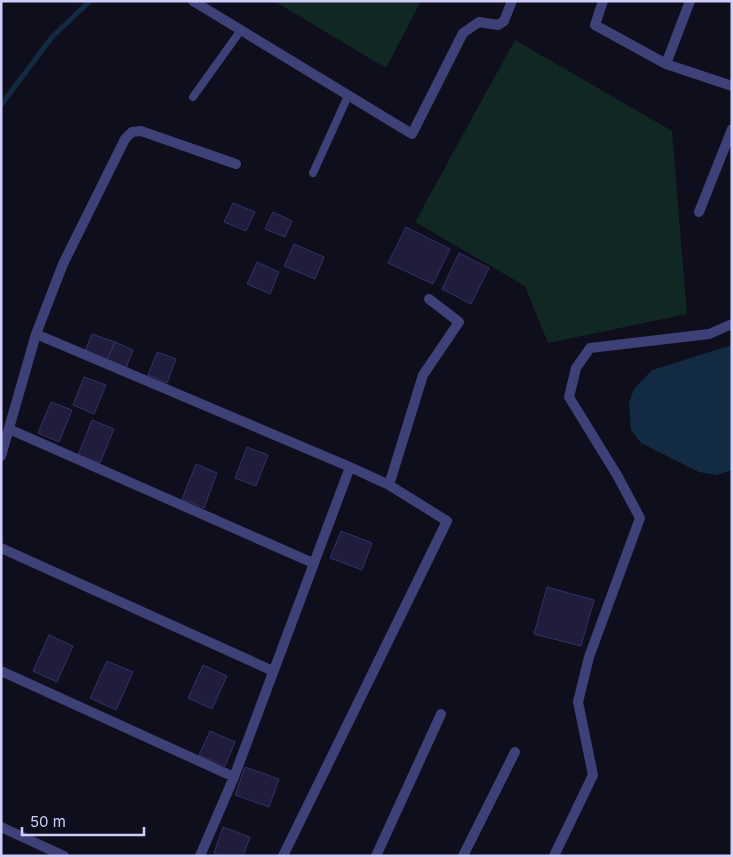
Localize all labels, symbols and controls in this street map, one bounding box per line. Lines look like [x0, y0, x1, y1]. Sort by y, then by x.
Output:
scale bar [22, 804, 145, 836]
text: 50 m [30, 812, 66, 831]

